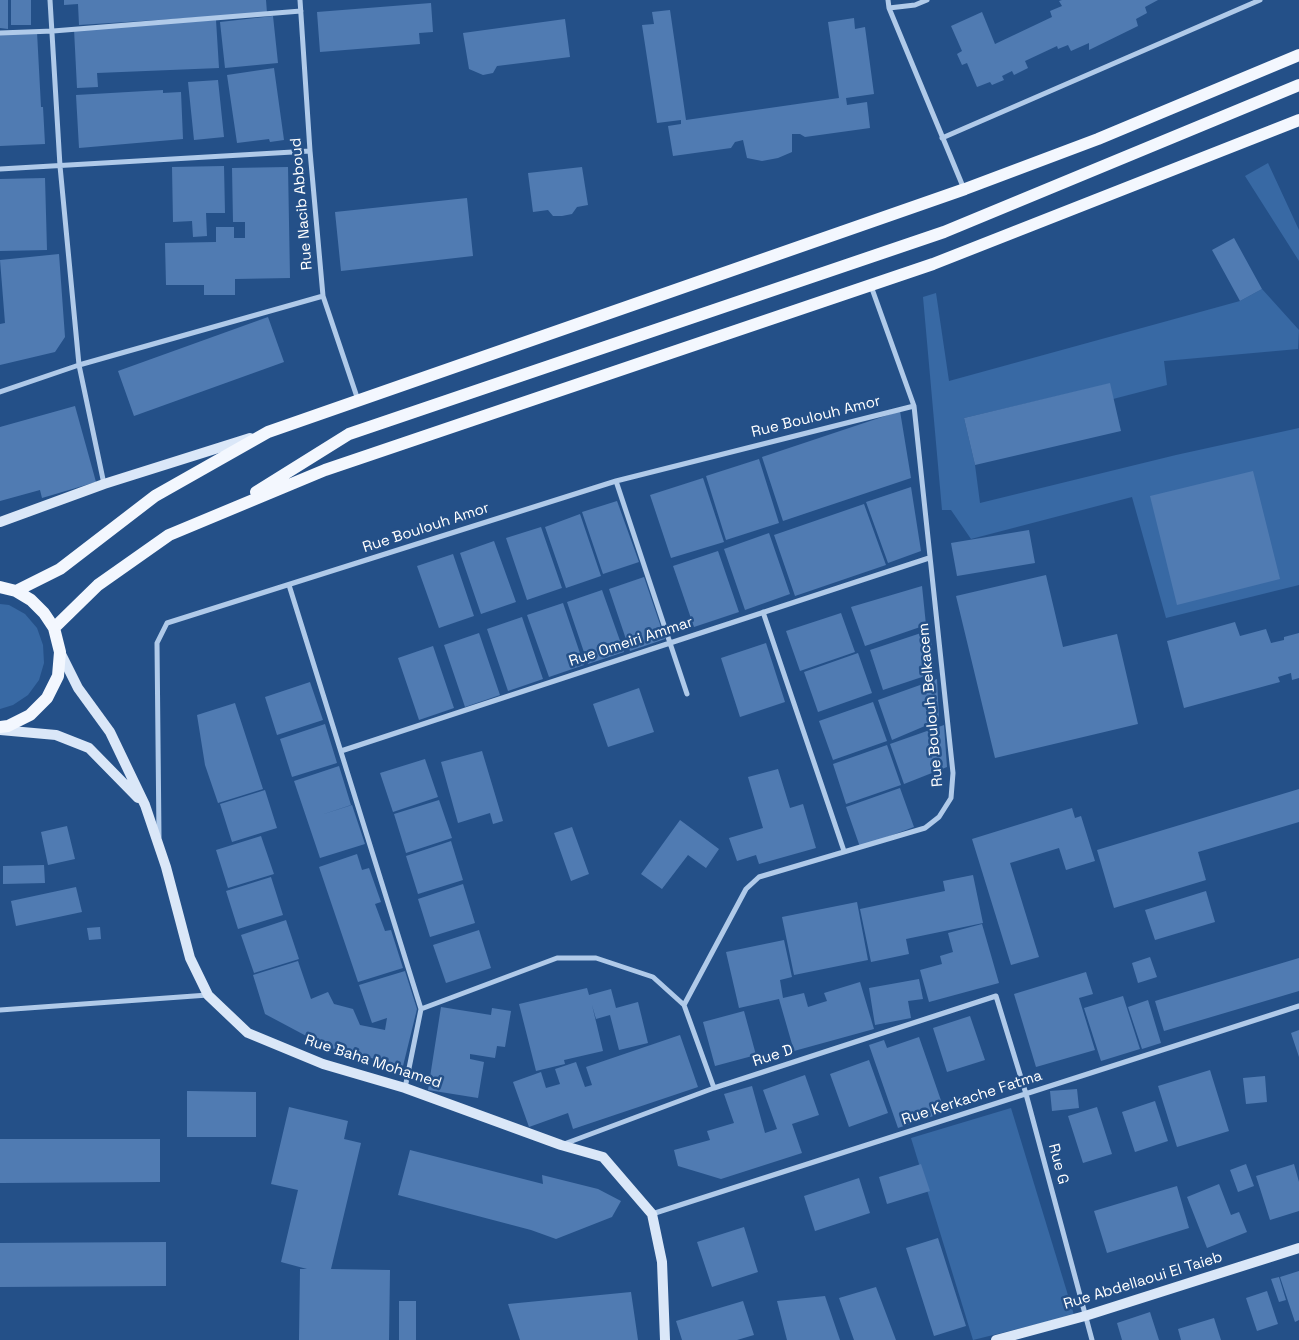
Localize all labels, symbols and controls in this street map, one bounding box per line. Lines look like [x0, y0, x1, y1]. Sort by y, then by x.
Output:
street label: Rue Nacib Abboud [287, 137, 317, 271]
street label: Rue Boulouh Amor [750, 392, 882, 442]
street label: Rue Boulouh Amor [360, 499, 492, 557]
street label: Rue Omeiri Ammar [567, 613, 695, 671]
street label: Rue Boulouh Belkacem [915, 622, 947, 788]
street label: Rue Baha Mohamed [302, 1031, 444, 1093]
street label: Rue D [751, 1041, 795, 1071]
street label: Rue Kerkache Fatma [900, 1067, 1044, 1129]
street label: Rue G [1044, 1142, 1072, 1186]
street label: Rue Abdellaoui El Taieb [1061, 1248, 1225, 1314]

